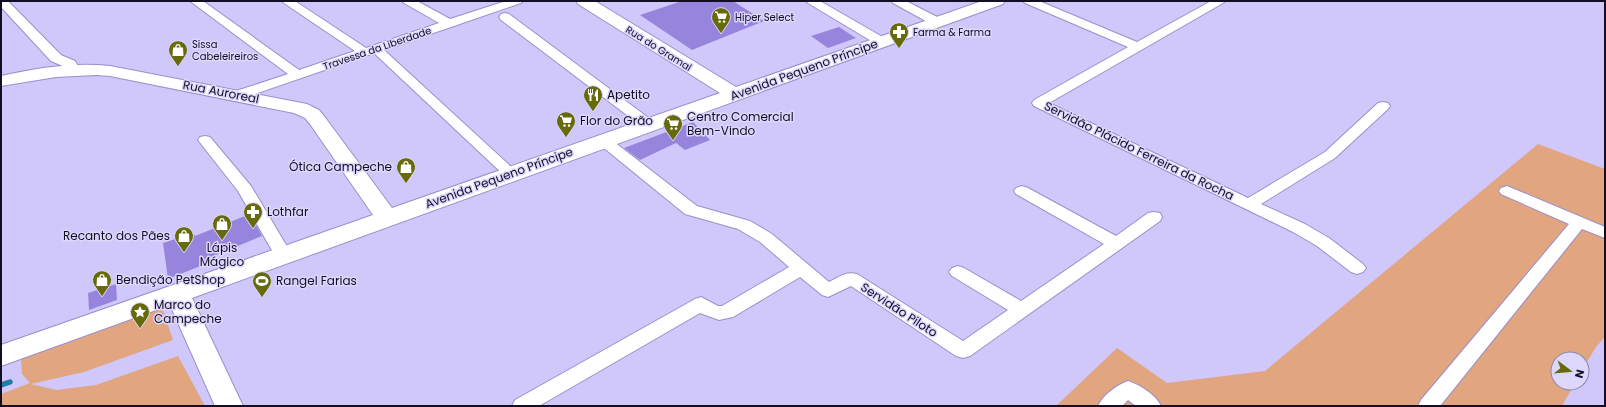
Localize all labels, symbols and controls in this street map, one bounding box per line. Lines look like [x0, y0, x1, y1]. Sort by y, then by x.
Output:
supermarket icon: Hiper Select [710, 6, 732, 34]
place label: Hiper Select [735, 10, 795, 25]
pharmacy icon: Farma & Farma [888, 21, 910, 49]
street label: Rua do Gramal [623, 22, 695, 75]
street label: Travessa da Liberdade [321, 23, 433, 74]
place label: Farma & Farma [913, 25, 991, 40]
street label: Avenida Pequeno Príncipe [727, 35, 880, 104]
place label: Sissa Cabeleireiros [192, 37, 258, 64]
shop icon: Sissa Cabeleireiros [167, 39, 189, 67]
street label: Rua Auroreal [182, 76, 261, 107]
restaurant icon: Apetito [582, 84, 604, 112]
place label: Apetito [607, 86, 650, 103]
street label: Servidão Plácido Ferreira da Rocha [1042, 97, 1237, 204]
place label: Centro Comercial Bem-Vindo [687, 108, 794, 139]
supermarket icon: Flor do Grão [555, 110, 577, 138]
place label: Flor do Grão [580, 112, 653, 129]
supermarket icon: Centro Comercial Bem-Vindo [662, 113, 684, 141]
street label: Avenida Pequeno Príncipe [422, 143, 575, 212]
shop icon: Ótica Campeche [395, 156, 417, 184]
place label: Ótica Campeche [289, 158, 392, 175]
pharmacy icon: Lothfar [242, 201, 264, 229]
place label: Lothfar [267, 203, 309, 220]
shop icon: Lápis Mágico [211, 213, 233, 241]
shop icon: Recanto dos Pães [173, 225, 195, 253]
place label: Recanto dos Pães [63, 227, 170, 244]
place label: Lápis Mágico [200, 239, 245, 270]
shop icon: Bendição PetShop [91, 269, 113, 297]
sports icon: Rangel Farias [251, 270, 273, 298]
place label: Bendição PetShop [116, 271, 225, 288]
place label: Rangel Farias [276, 272, 357, 289]
street label: Servidão Piloto [858, 278, 941, 341]
place label: Marco do Campeche [154, 296, 222, 327]
place icon: Marco do Campeche [129, 301, 151, 329]
north arrow [1550, 351, 1590, 391]
text: N [1571, 368, 1588, 380]

